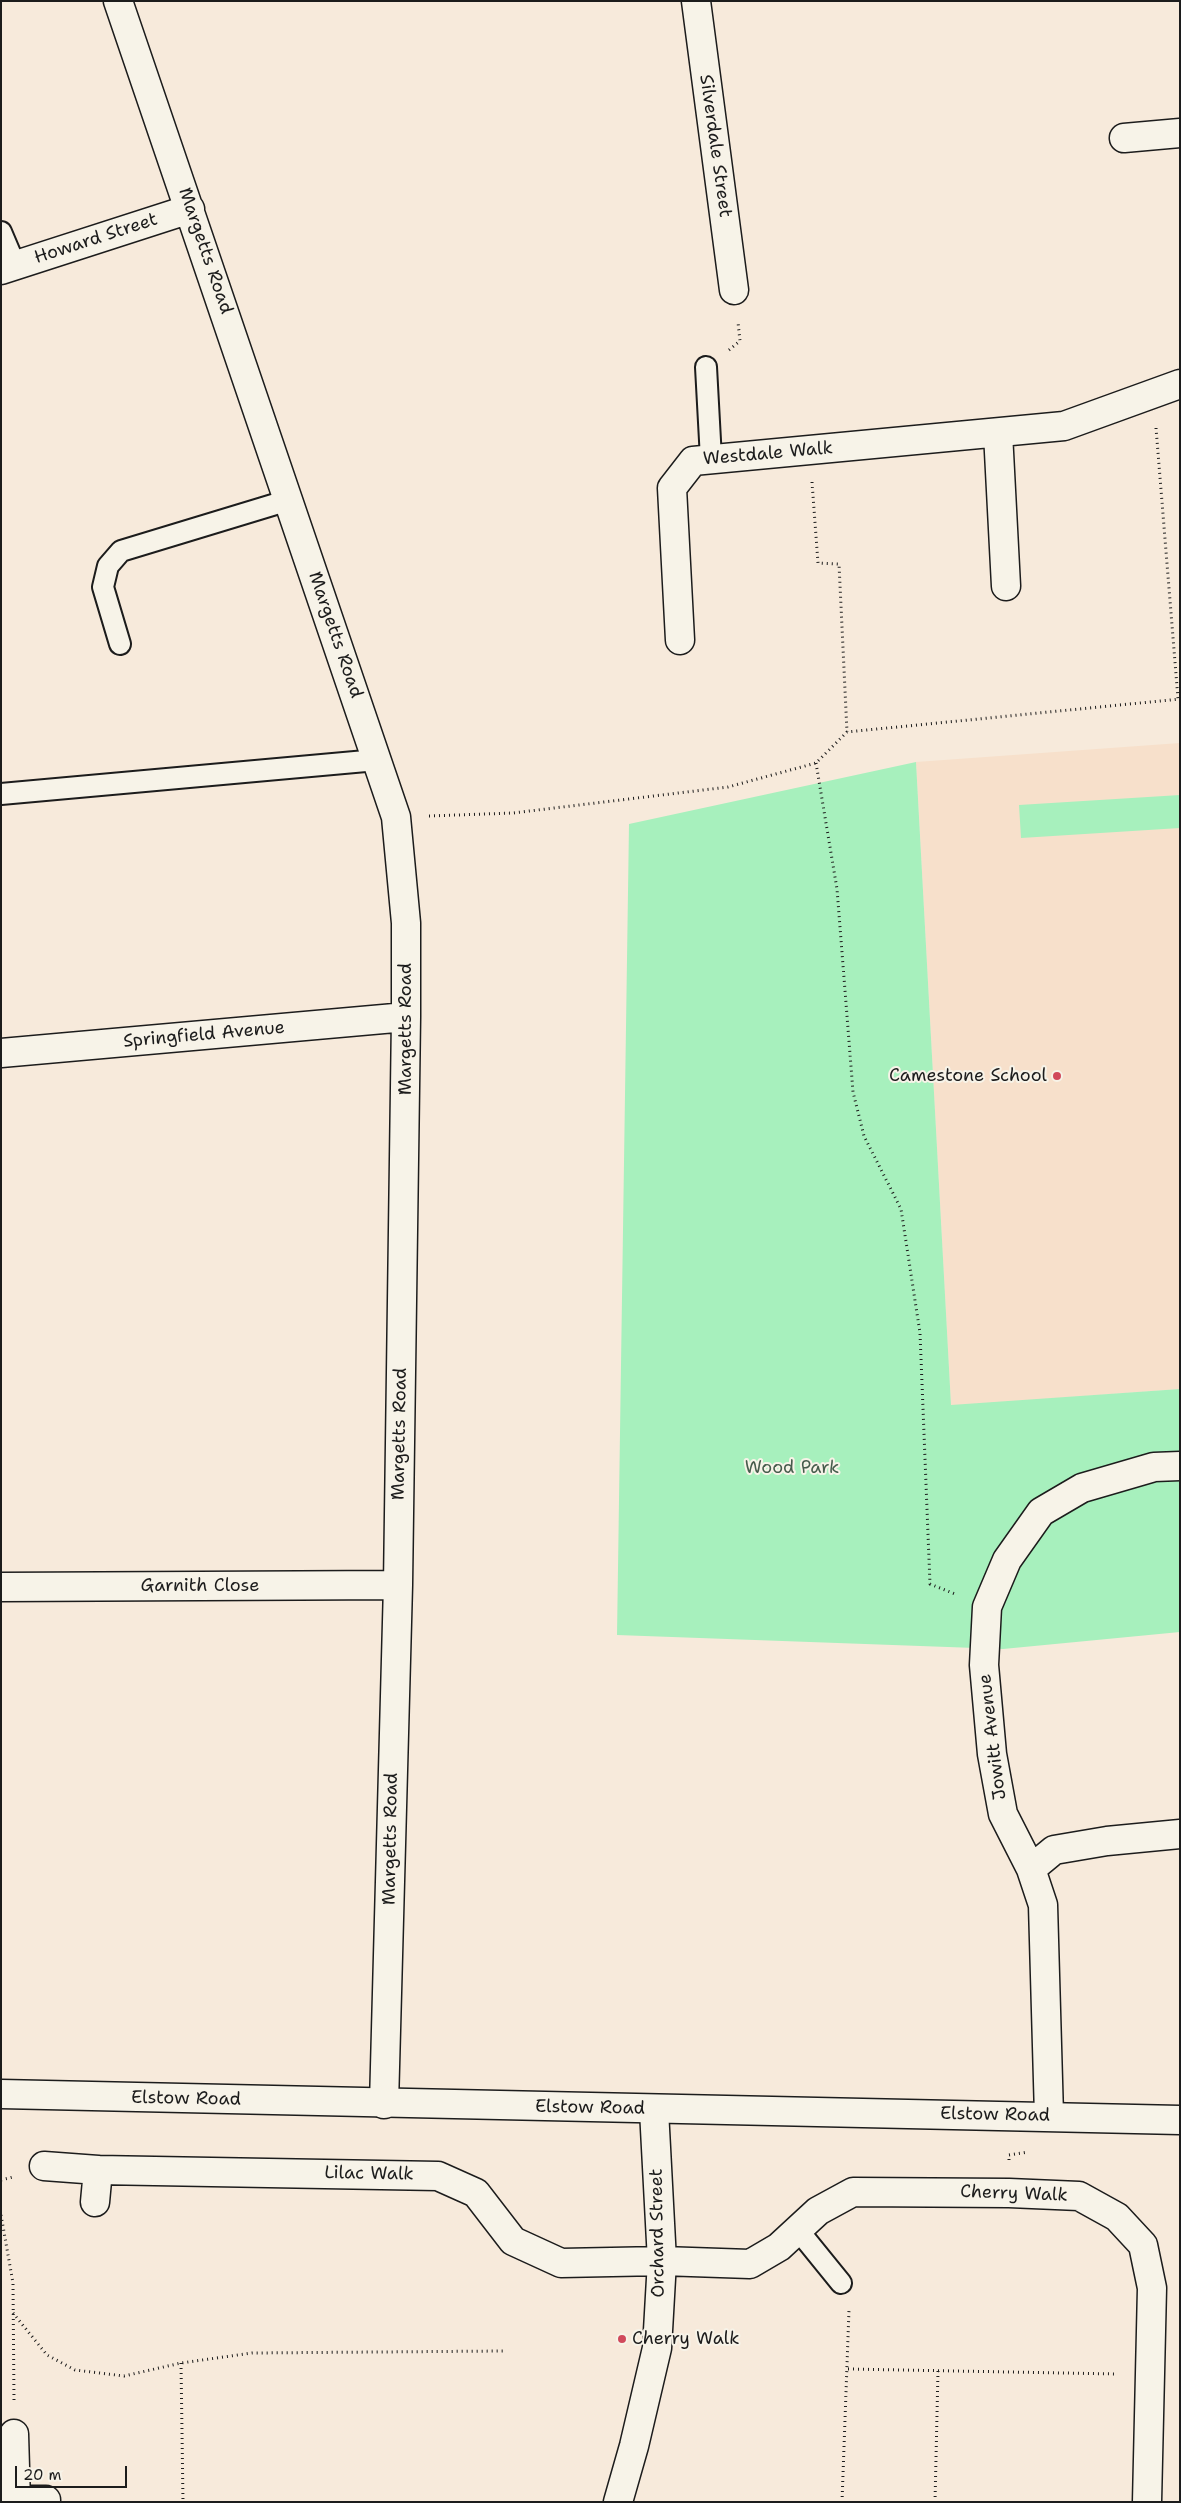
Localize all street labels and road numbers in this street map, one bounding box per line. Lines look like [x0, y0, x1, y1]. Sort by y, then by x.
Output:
street label: Silverdale Street [694, 73, 736, 219]
street label: Margetts Road [173, 185, 237, 317]
street label: Howard Street [32, 209, 160, 269]
street label: Westdale Walk [702, 438, 834, 470]
street label: Margetts Road [303, 569, 367, 701]
street label: Margetts Road [395, 963, 417, 1095]
street label: Springfield Avenue [122, 1017, 286, 1053]
street label: Margetts Road [388, 1368, 412, 1500]
street label: Garnith Close [141, 1575, 259, 1597]
street label: Jowitt Avenue [975, 1673, 1011, 1801]
street label: Margetts Road [379, 1773, 403, 1905]
street label: Elstow Road [131, 2087, 241, 2111]
street label: Elstow Road [535, 2096, 645, 2120]
street label: Elstow Road [940, 2103, 1050, 2127]
street label: Lilac Walk [324, 2162, 414, 2186]
street label: Orchard Street [646, 2168, 670, 2298]
street label: Cherry Walk [960, 2181, 1068, 2207]

